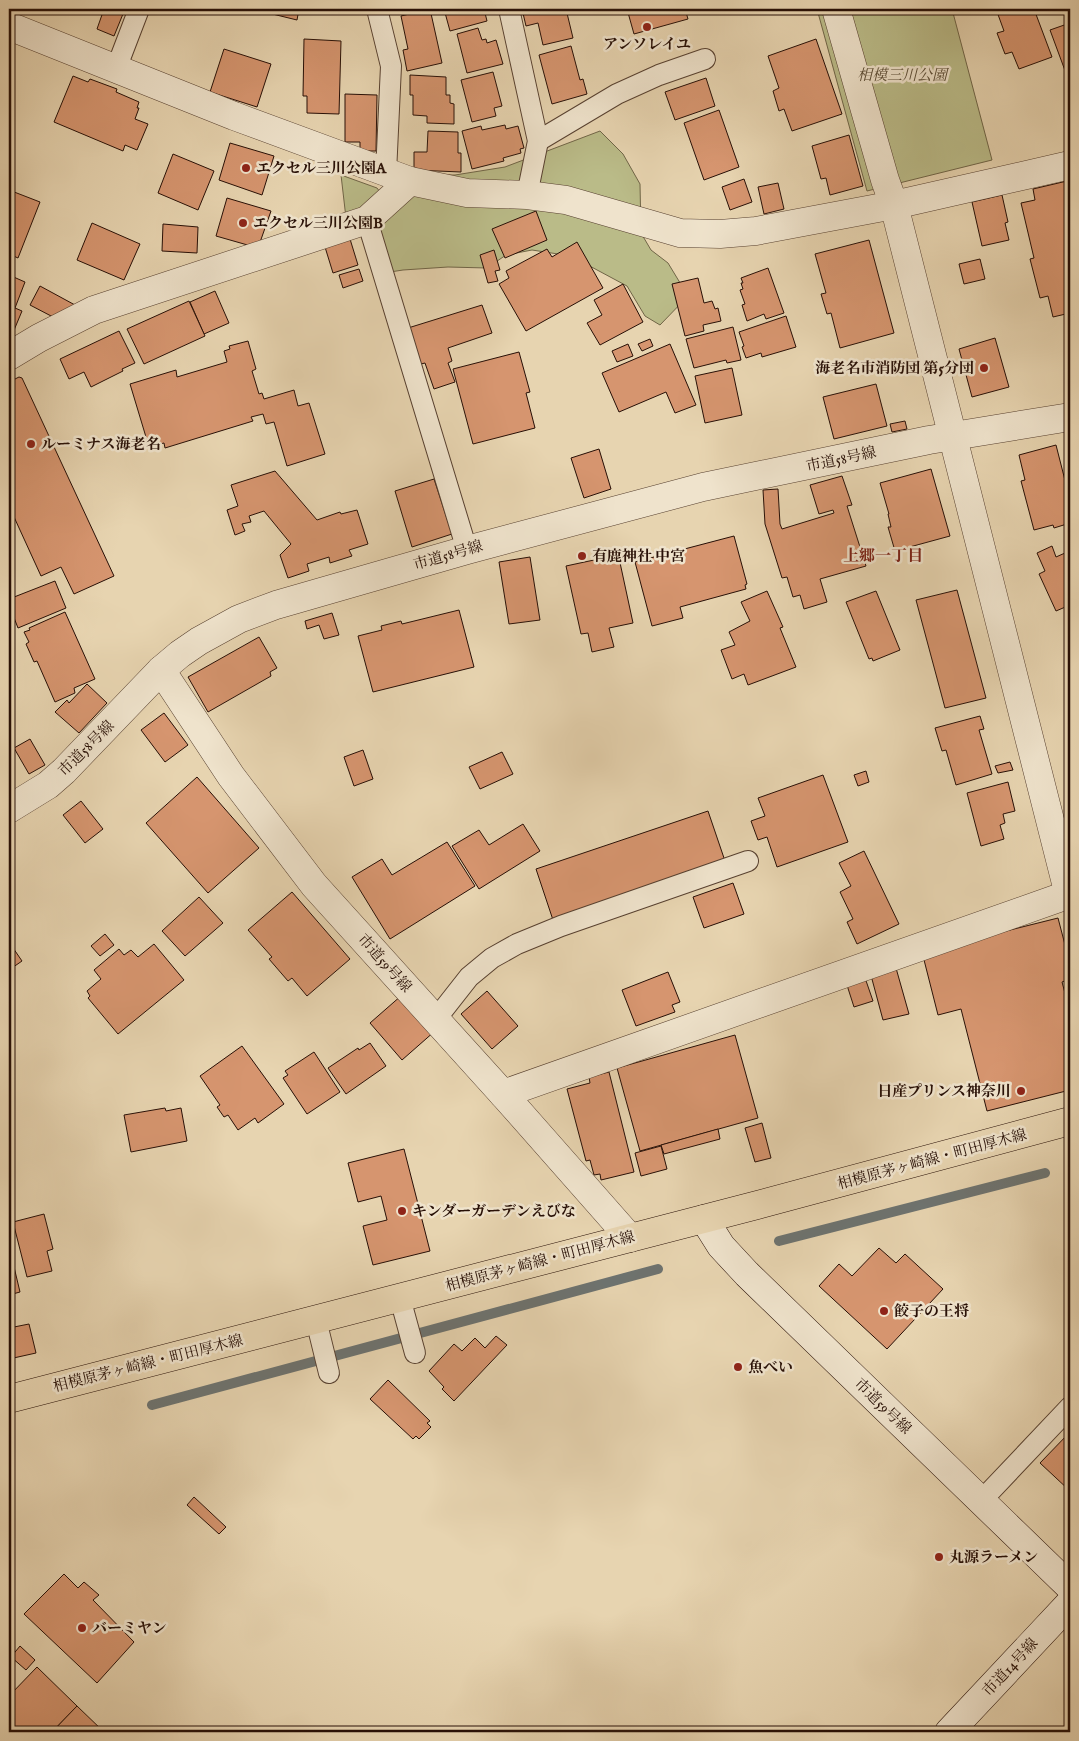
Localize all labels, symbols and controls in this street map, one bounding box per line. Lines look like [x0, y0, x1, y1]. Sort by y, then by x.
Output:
marker: アンソレイユ [641, 21, 653, 33]
place label: アンソレイユ [603, 35, 691, 54]
park label: 相模三川公園 [857, 66, 950, 85]
place label: エクセル三川公園A [256, 159, 387, 178]
marker: エクセル三川公園A [240, 162, 252, 174]
place label: エクセル三川公園B [253, 214, 383, 233]
marker: エクセル三川公園B [237, 217, 249, 229]
place label: 海老名市消防団 第5分団 [815, 359, 974, 378]
marker: 海老名市消防団 第5分団 [978, 362, 990, 374]
place label: ルーミナス海老名 [41, 435, 160, 454]
marker: ルーミナス海老名 [25, 438, 37, 450]
street label: 市道58号線 [804, 443, 878, 476]
street label: 市道58号線 [411, 537, 485, 574]
place label: 有鹿神社 中宮 [592, 547, 685, 566]
district label: 上郷一丁目 [843, 547, 923, 567]
marker: 有鹿神社 中宮 [576, 550, 588, 562]
street label: 市道58号線 [54, 716, 118, 780]
street label: 市道59号線 [353, 930, 416, 996]
place label: 日産プリンス神奈川 [877, 1082, 1011, 1101]
marker: 日産プリンス神奈川 [1015, 1085, 1027, 1097]
street label: 相模原茅ヶ崎線・町田厚木線 [835, 1125, 1029, 1194]
place label: キンダーガーデンえびな [412, 1202, 576, 1221]
marker: キンダーガーデンえびな [396, 1205, 408, 1217]
street label: 相模原茅ヶ崎線・町田厚木線 [443, 1227, 637, 1296]
place label: 餃子の王将 [894, 1302, 969, 1321]
marker: 餃子の王将 [878, 1305, 890, 1317]
street label: 相模原茅ヶ崎線・町田厚木線 [51, 1331, 245, 1396]
place label: 魚べい [748, 1358, 793, 1377]
marker: 魚べい [732, 1361, 744, 1373]
street label: 市道59号線 [850, 1375, 915, 1438]
place label: 丸源ラーメン [949, 1548, 1038, 1567]
marker: 丸源ラーメン [933, 1551, 945, 1563]
place label: バーミヤン [92, 1619, 167, 1638]
marker: バーミヤン [76, 1622, 88, 1634]
street label: 市道14号線 [979, 1634, 1042, 1700]

